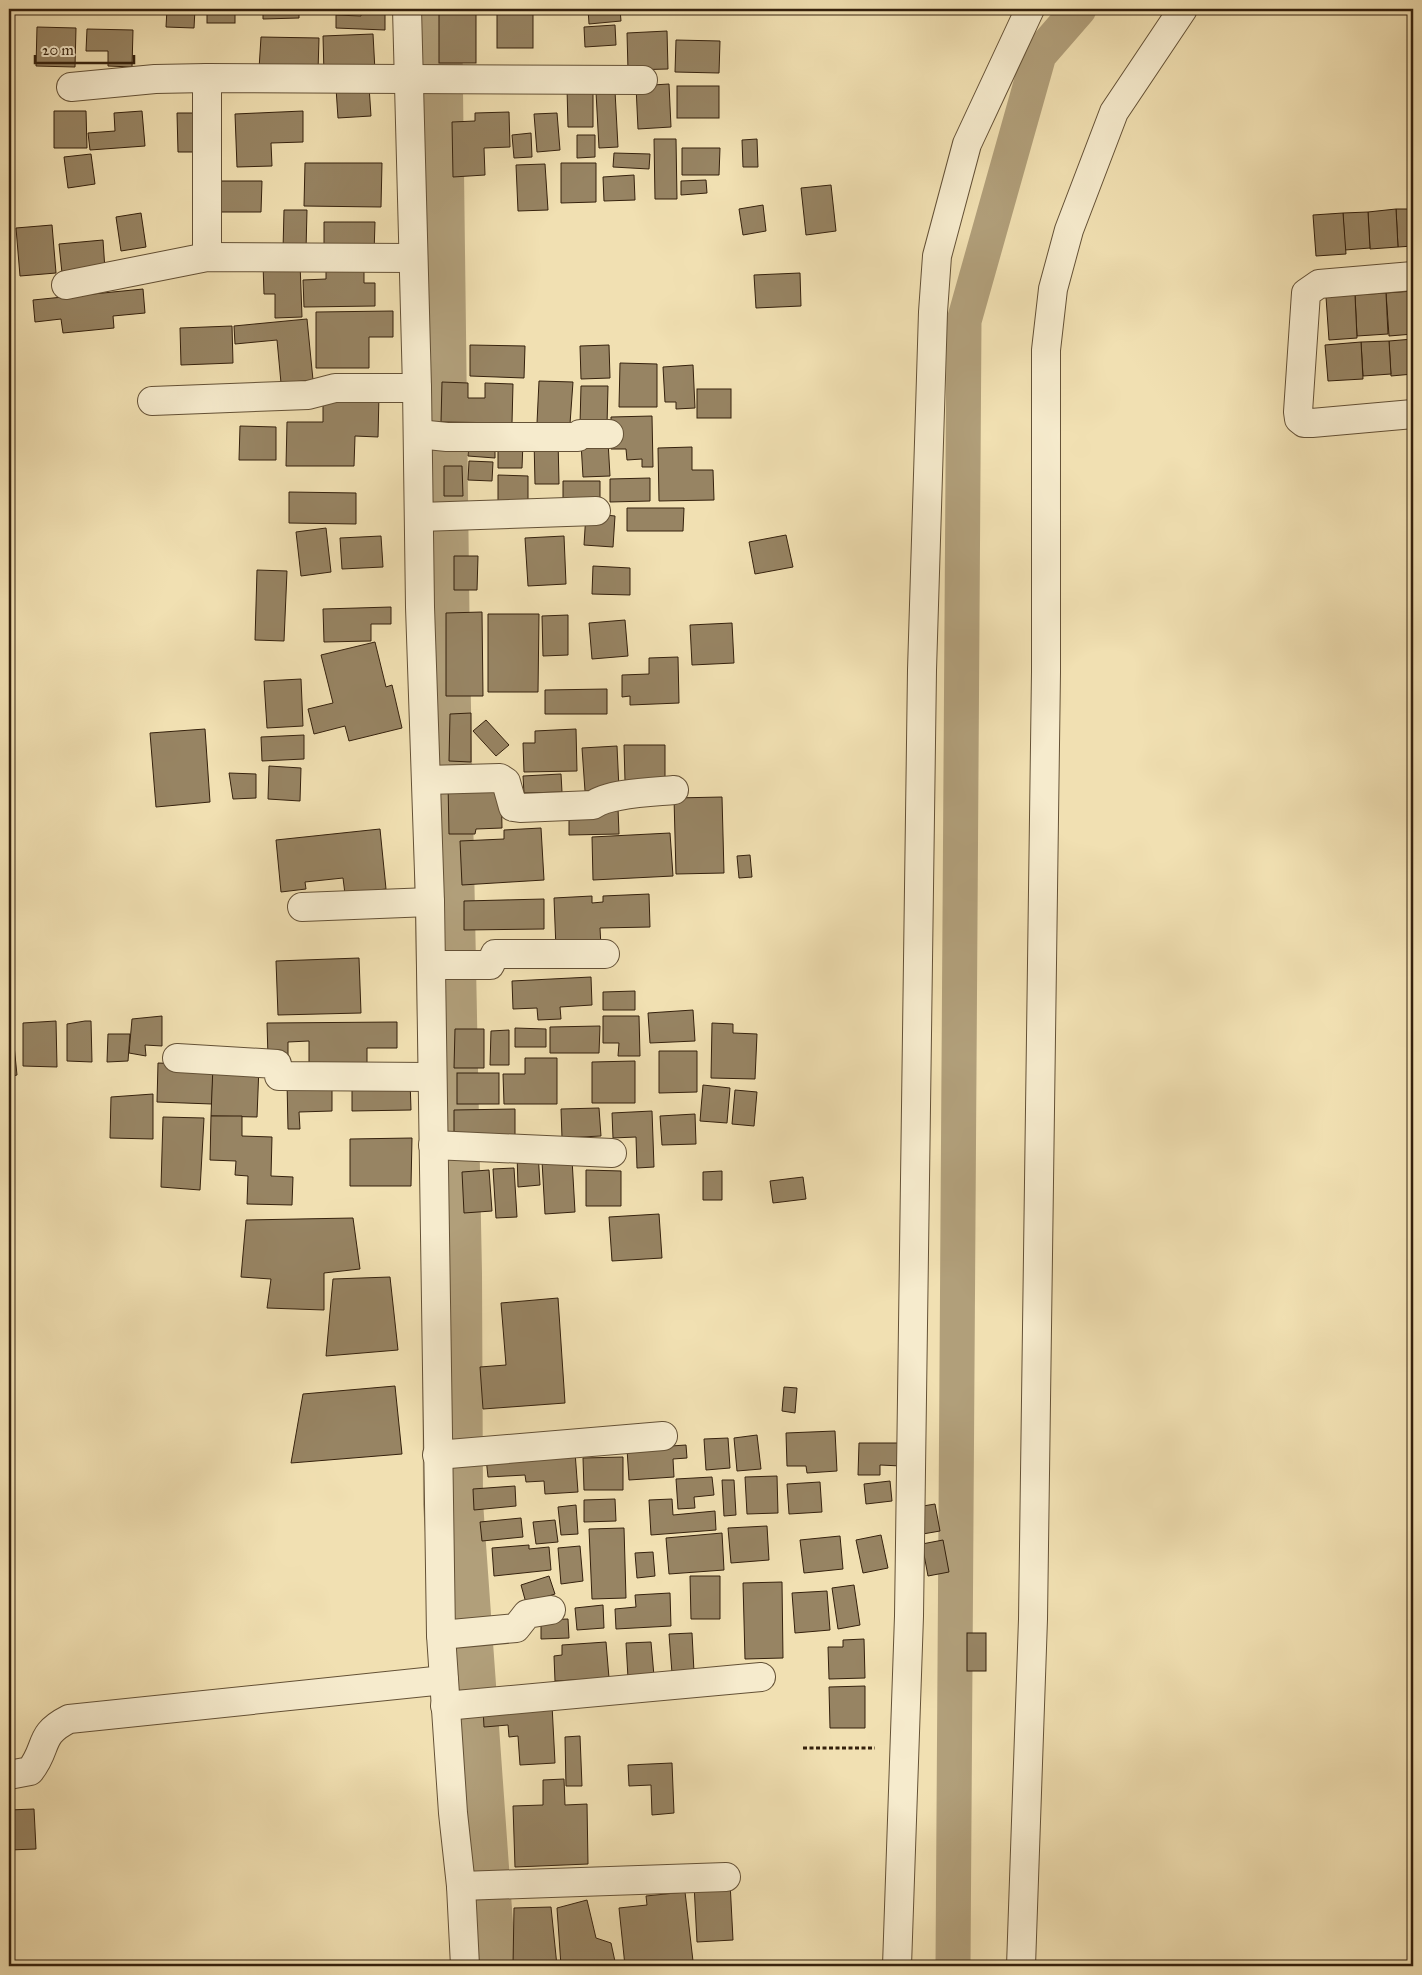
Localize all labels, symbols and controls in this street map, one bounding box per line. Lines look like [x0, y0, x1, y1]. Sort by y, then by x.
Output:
scale bar [35, 32, 134, 64]
text: 20 m [42, 41, 74, 59]

